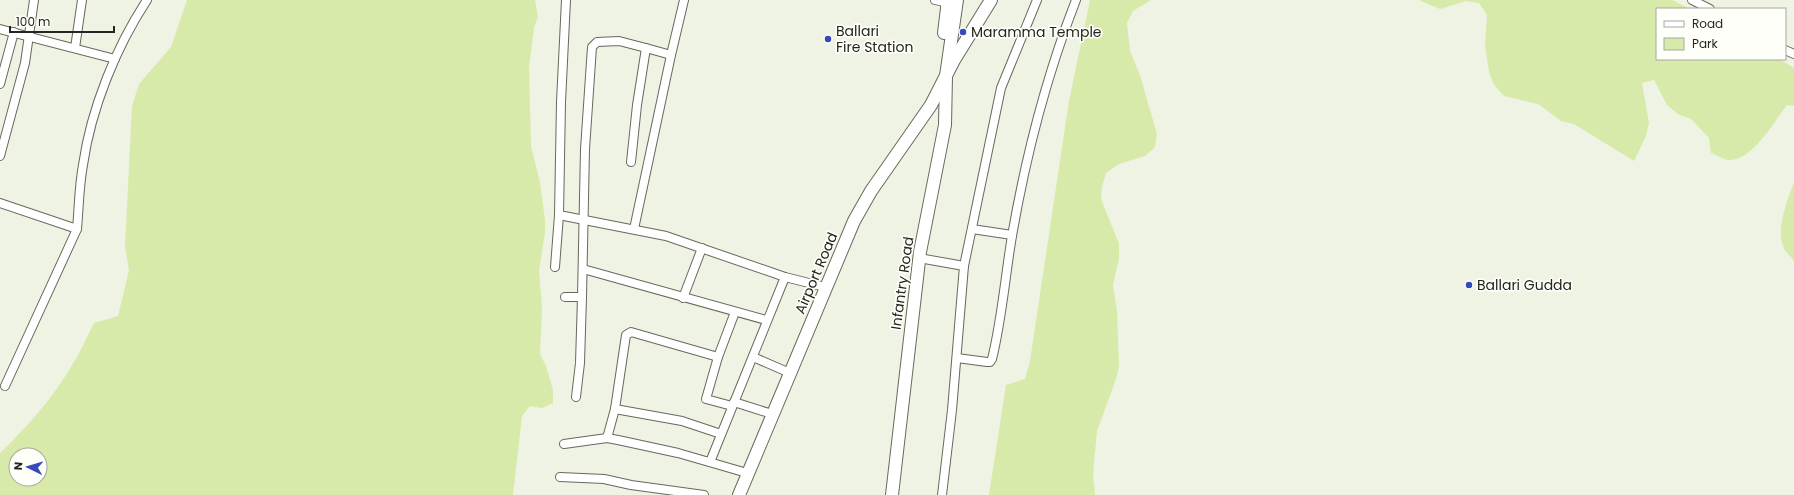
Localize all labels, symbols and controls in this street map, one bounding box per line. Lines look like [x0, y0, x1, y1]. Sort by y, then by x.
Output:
scale bar [10, 8, 114, 34]
legend [1656, 8, 1786, 60]
text: 100 m [16, 13, 50, 30]
text: Road [1692, 15, 1723, 32]
place label: Ballari Fire Station [836, 21, 913, 57]
place label: Maramma Temple [971, 22, 1102, 42]
marker: Maramma Temple [958, 27, 968, 37]
marker: Ballari Fire Station [823, 34, 833, 44]
text: Park [1692, 35, 1719, 52]
street label: Airport Road [790, 229, 842, 317]
street label: Infantry Road [886, 235, 918, 331]
place label: Ballari Gudda [1477, 275, 1572, 295]
marker: Ballari Gudda [1464, 280, 1474, 290]
north arrow [8, 447, 48, 487]
text: N [10, 461, 26, 471]

